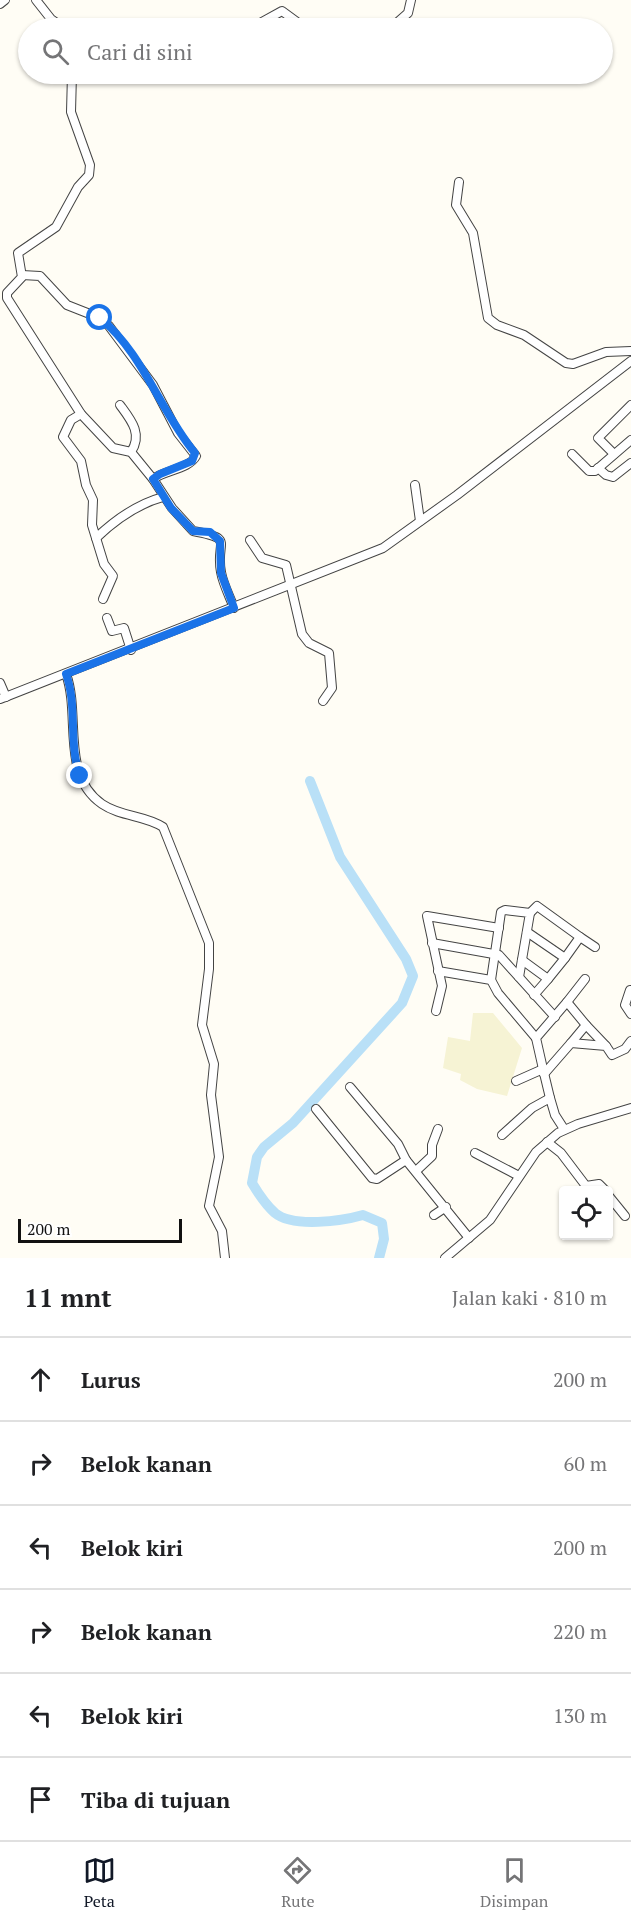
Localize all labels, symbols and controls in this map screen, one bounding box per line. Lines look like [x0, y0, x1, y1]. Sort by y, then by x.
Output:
search box [18, 18, 613, 84]
icon: search [39, 35, 72, 68]
text: Cari di sini [87, 37, 193, 66]
route start [86, 304, 112, 330]
route end [66, 762, 92, 788]
map controls [559, 1186, 613, 1240]
button: locate [559, 1186, 613, 1240]
scale bar [18, 1216, 182, 1244]
text: 200 m [27, 1218, 70, 1240]
text: 11 mnt [24, 1280, 112, 1314]
text: Jalan kaki · 810 m [452, 1284, 607, 1311]
icon: ahead [24, 1363, 57, 1396]
text: Lurus [81, 1365, 141, 1394]
text: 200 m [553, 1366, 607, 1393]
icon: right [24, 1447, 57, 1480]
text: Belok kanan [81, 1449, 212, 1478]
text: 60 m [564, 1450, 607, 1477]
icon: left [24, 1531, 57, 1564]
text: Belok kiri [81, 1533, 183, 1562]
text: 200 m [553, 1534, 607, 1561]
icon: right [24, 1615, 57, 1648]
text: Belok kanan [81, 1617, 212, 1646]
text: 220 m [553, 1618, 607, 1645]
icon: left [24, 1699, 57, 1732]
text: Belok kiri [81, 1701, 183, 1730]
text: 130 m [553, 1702, 607, 1729]
icon: arrive [24, 1783, 57, 1816]
text: Tiba di tujuan [81, 1785, 230, 1814]
tab: Peta [83, 1854, 116, 1912]
tab: Rute [281, 1854, 315, 1912]
tab: Disimpan [480, 1854, 548, 1912]

